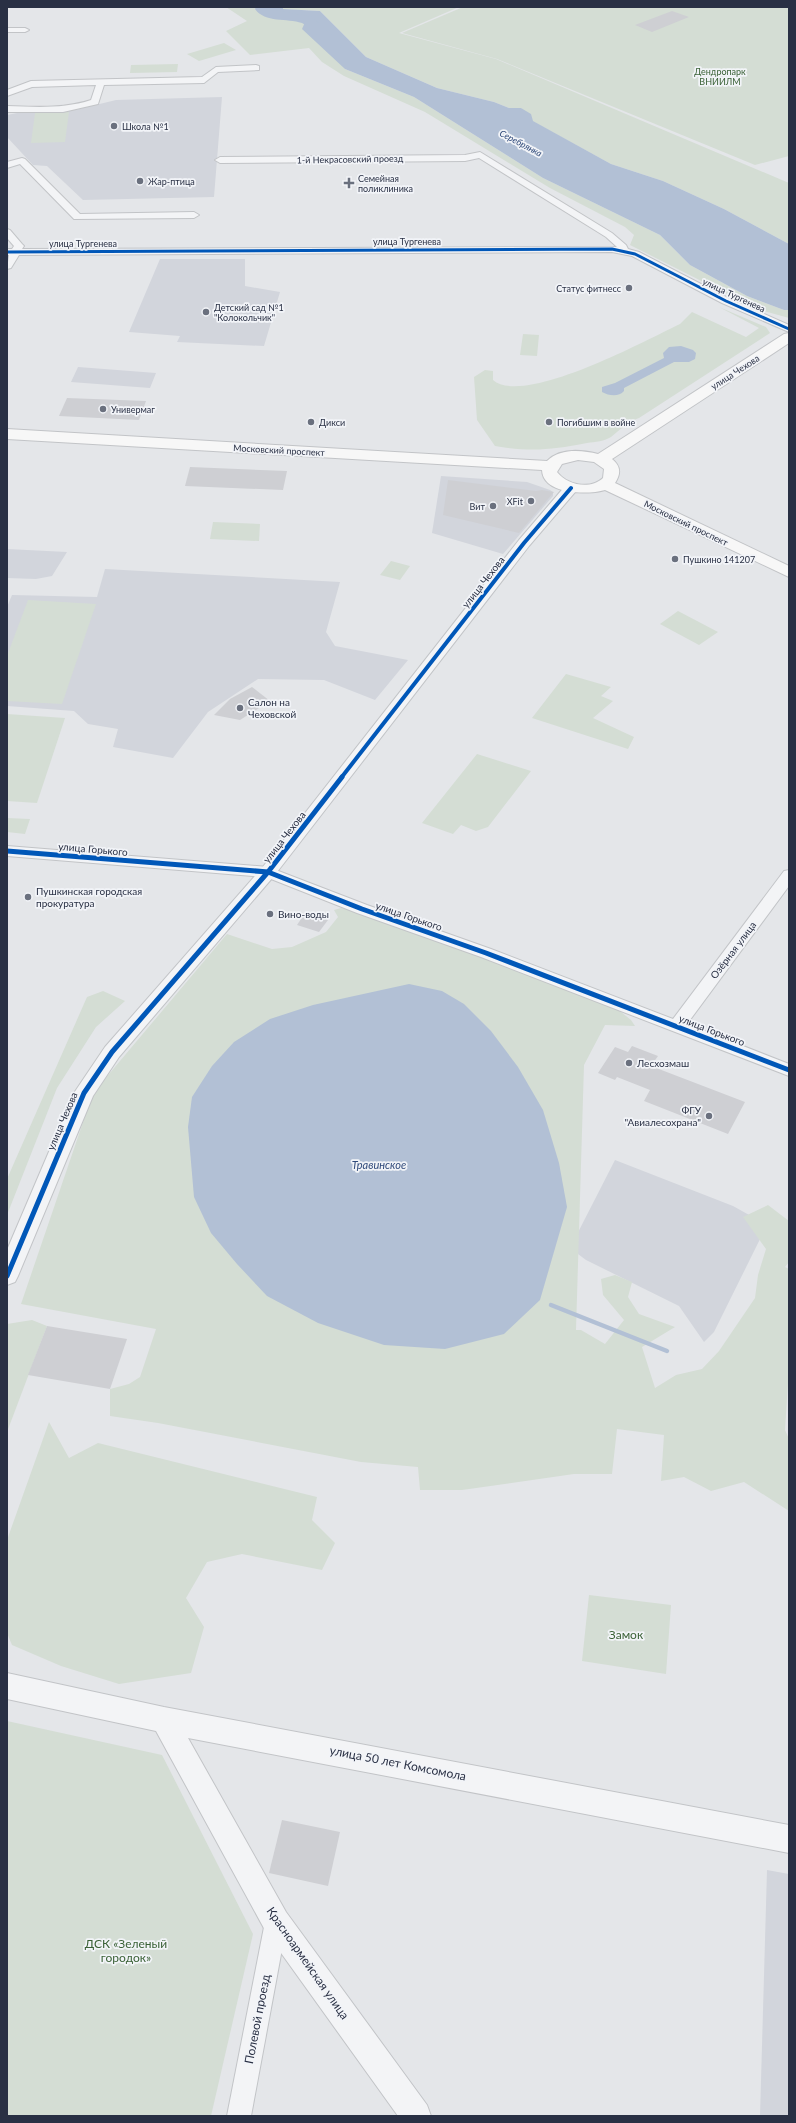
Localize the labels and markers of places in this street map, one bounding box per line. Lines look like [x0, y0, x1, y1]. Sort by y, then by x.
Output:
marker: Школа №1 [109, 121, 119, 131]
place label: Школа №1 [122, 121, 169, 132]
place label: Семейная поликлиника [358, 173, 413, 194]
marker: Жар-птица [135, 176, 145, 186]
place label: Жар-птица [148, 176, 195, 187]
marker: Семейная поликлиника [343, 177, 355, 189]
place label: Статус фитнесс [556, 283, 622, 294]
marker: Статус фитнесс [624, 283, 634, 293]
place label: Детский сад №1 "Колокольчик" [214, 302, 284, 323]
marker: Детский сад №1 "Колокольчик" [201, 307, 211, 317]
marker: Универмаг [98, 404, 108, 414]
place label: Универмаг [111, 404, 155, 415]
marker: Дикси [306, 417, 316, 427]
place label: Дикси [319, 417, 345, 428]
marker: Погибшим в войне [544, 417, 554, 427]
place label: Погибшим в войне [557, 417, 636, 428]
place label: XFit [507, 496, 524, 507]
marker: XFit [526, 496, 536, 506]
place label: Вит [470, 501, 485, 512]
marker: Вит [488, 501, 498, 511]
marker: Пушкино 141207 [670, 554, 680, 564]
place label: Пушкино 141207 [683, 554, 755, 565]
place label: Салон на Чеховской [248, 696, 296, 720]
marker: Салон на Чеховской [235, 703, 245, 713]
place label: Пушкинская городская прокуратура [36, 885, 142, 909]
marker: Пушкинская городская прокуратура [23, 892, 33, 902]
place label: Вино-воды [278, 908, 329, 920]
marker: Вино-воды [265, 909, 275, 919]
place label: Лесхозмаш [636, 1057, 689, 1069]
marker: Лесхозмаш [624, 1058, 634, 1068]
place label: ФГУ "Авиалесохрана" [624, 1104, 702, 1128]
marker: ФГУ "Авиалесохрана" [704, 1111, 714, 1121]

